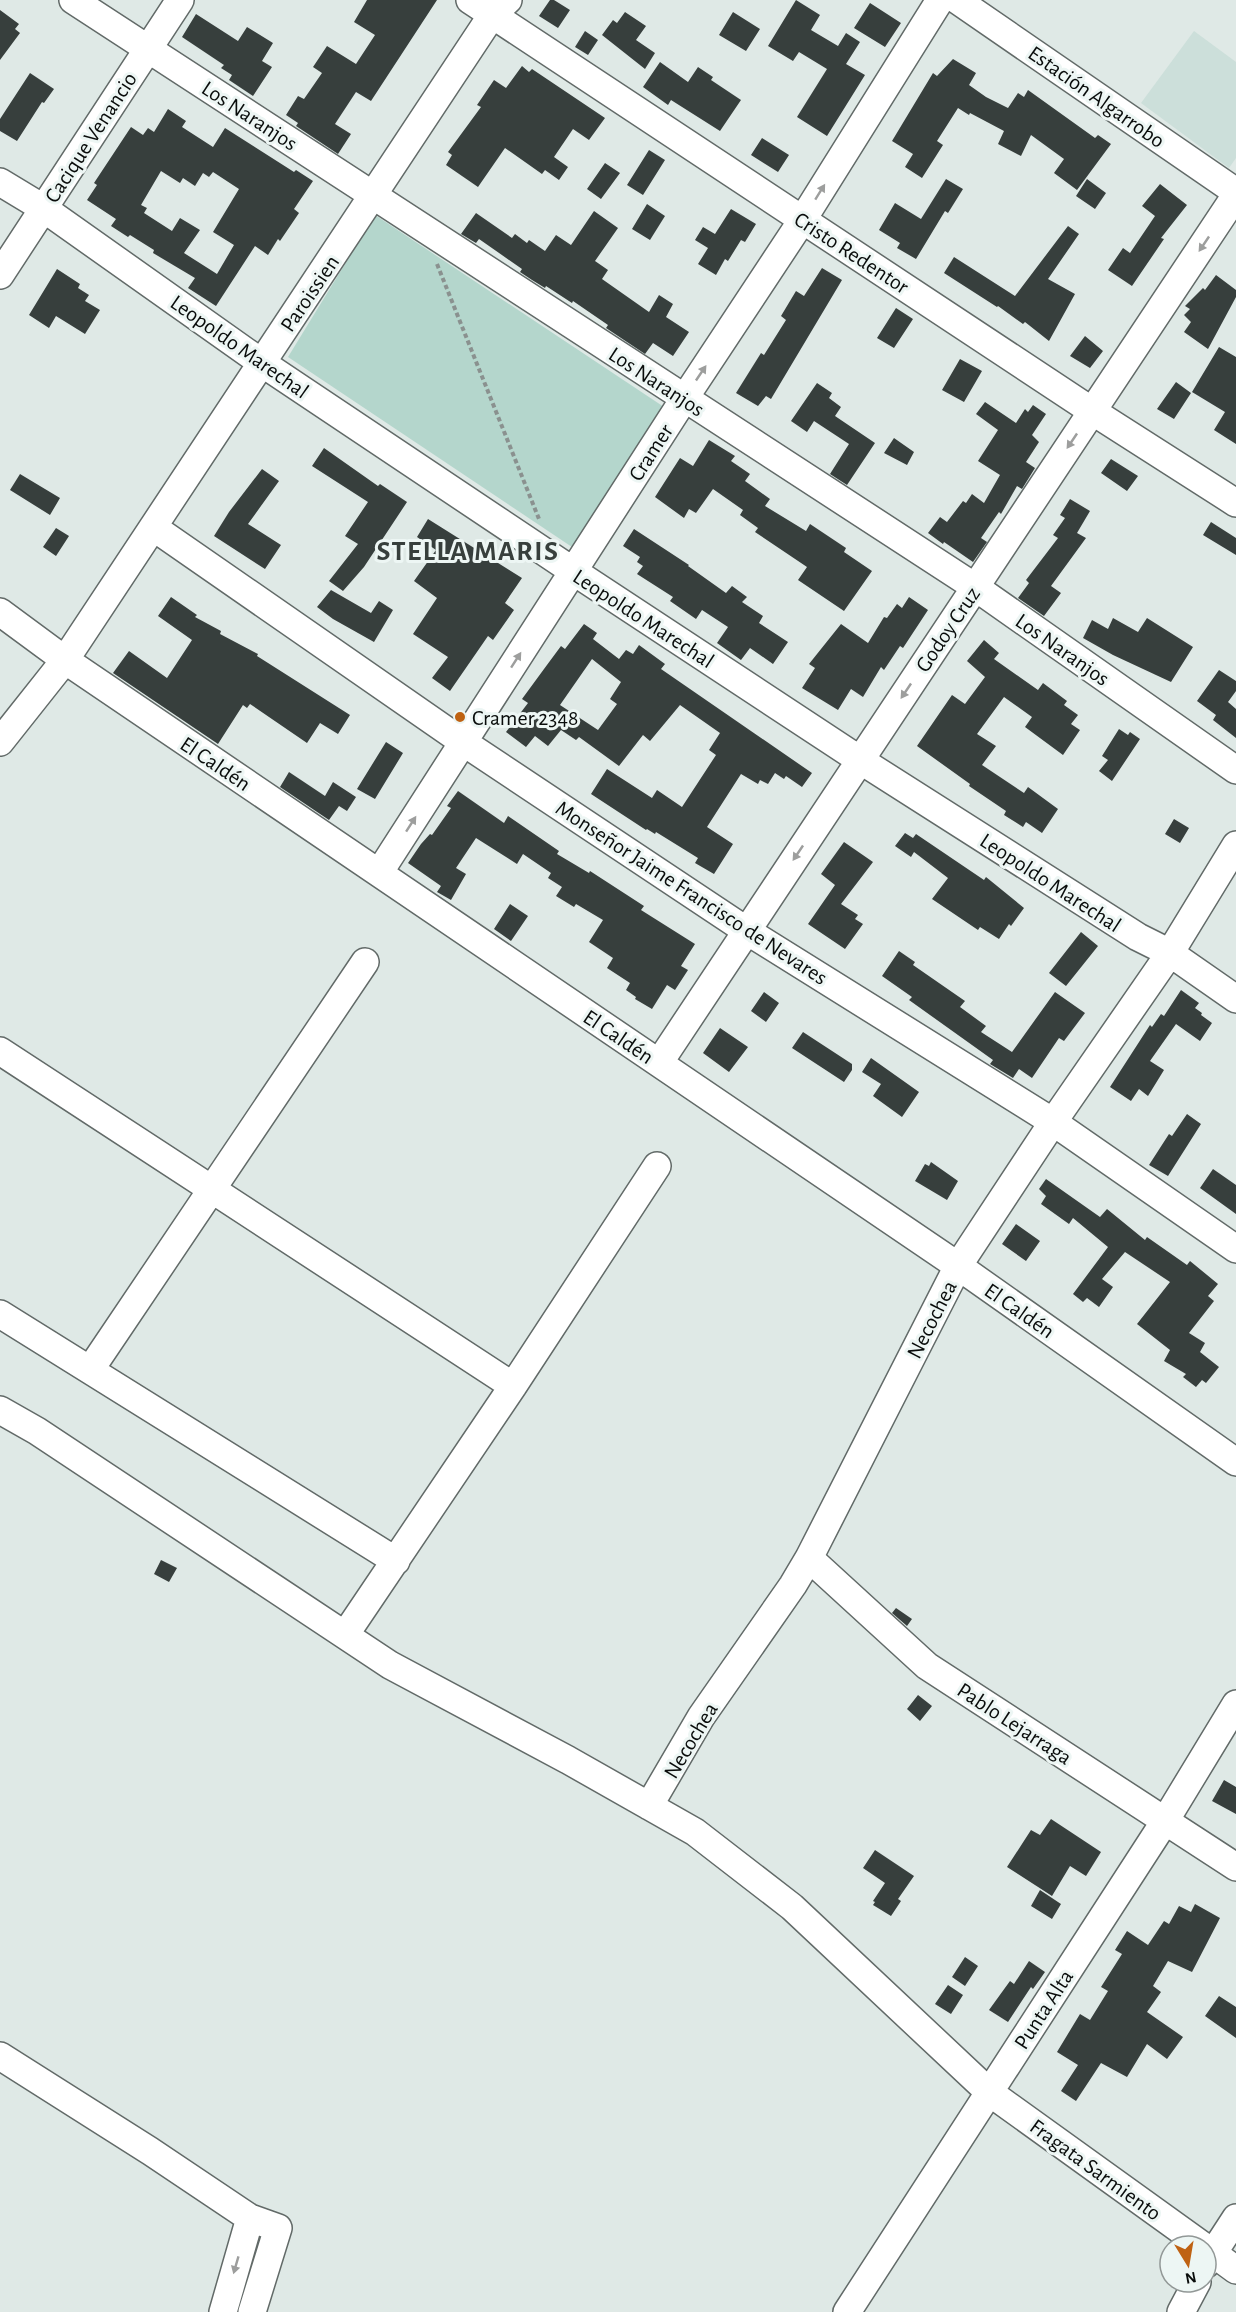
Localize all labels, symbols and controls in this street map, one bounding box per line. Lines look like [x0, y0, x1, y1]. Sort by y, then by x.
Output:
street label: Estación Algarrobo [1024, 42, 1169, 152]
street label: Cacique Venancio [41, 68, 141, 207]
street label: Los Naranjos [198, 77, 301, 155]
one-way arrow [814, 184, 825, 200]
street label: Cristo Redentor [790, 208, 913, 298]
one-way arrow [1198, 235, 1209, 252]
street label: Paroissien [276, 251, 343, 336]
street label: Leopoldo Marechal [166, 291, 312, 403]
street label: Los Naranjos [605, 343, 708, 421]
one-way arrow [695, 365, 707, 381]
street label: Cramer [625, 420, 677, 485]
one-way arrow [1067, 433, 1078, 449]
district label: STELLA MARIS [376, 538, 560, 566]
street label: Leopoldo Marechal [569, 565, 718, 672]
street label: Godoy Cruz [912, 583, 984, 676]
street label: Los Naranjos [1012, 610, 1113, 690]
one-way arrow [510, 652, 521, 668]
one-way arrow [901, 683, 912, 699]
place label: Cramer 2348 [472, 707, 578, 729]
marker: Cramer 2348 [453, 710, 467, 724]
street label: El Caldén [176, 732, 255, 795]
street label: Monseñor Jaime Francisco de Nevares [552, 797, 831, 989]
one-way arrow [405, 816, 416, 832]
street label: Leopoldo Marechal [976, 829, 1125, 936]
one-way arrow [793, 845, 804, 862]
street label: El Caldén [579, 1005, 658, 1068]
street label: Necochea [903, 1277, 961, 1362]
street label: El Caldén [981, 1279, 1058, 1343]
street label: Pablo Lejarraga [953, 1679, 1076, 1769]
street label: Necochea [660, 1699, 722, 1782]
street label: Punta Alta [1010, 1966, 1077, 2053]
street label: Fragata Sarmiento [1026, 2115, 1165, 2225]
north arrow [1158, 2234, 1218, 2294]
one-way arrow [231, 2256, 241, 2274]
text: N [1184, 2269, 1198, 2287]

